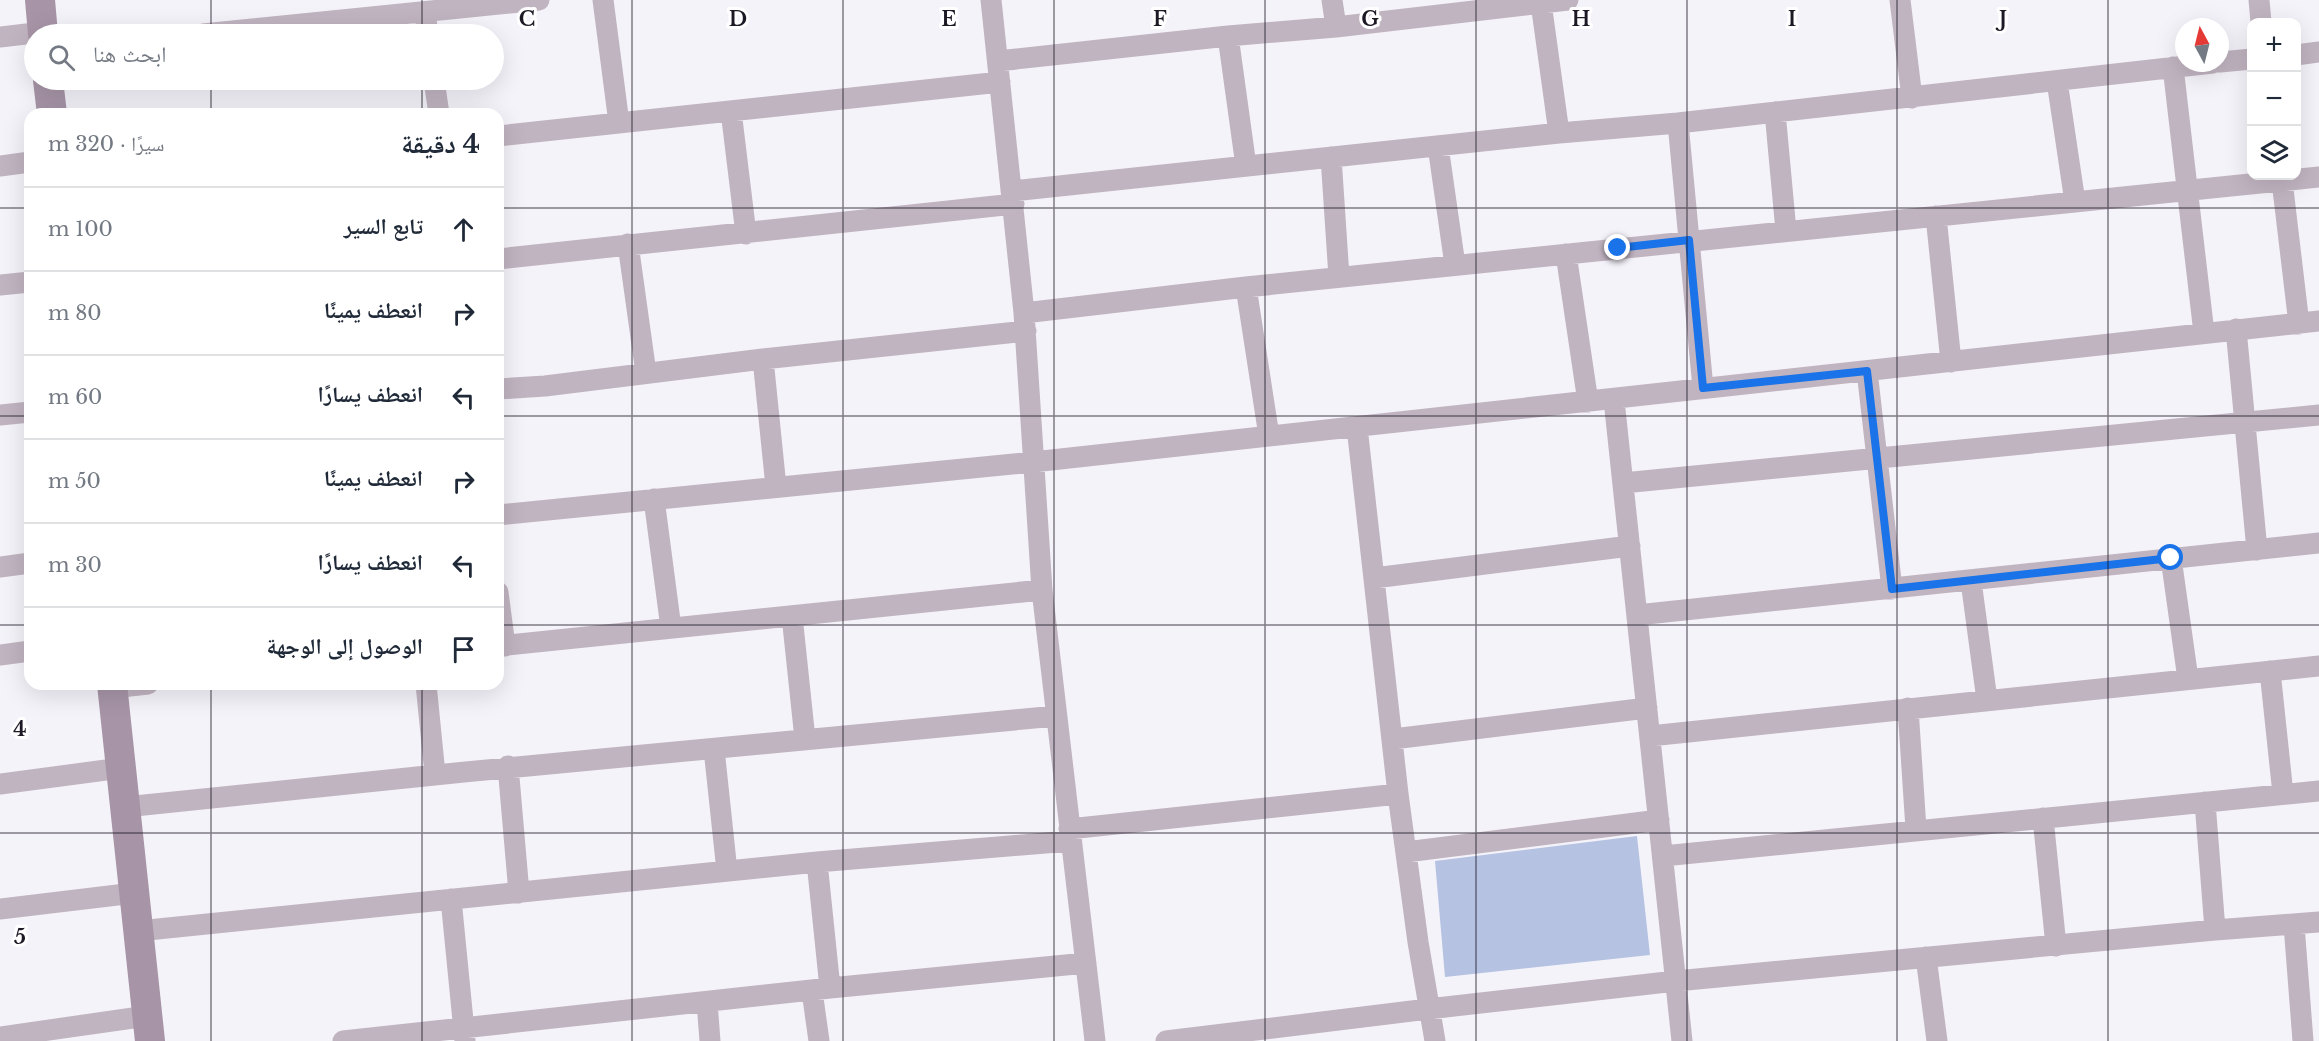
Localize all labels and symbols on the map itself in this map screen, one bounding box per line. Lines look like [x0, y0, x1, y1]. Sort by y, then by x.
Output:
text: C [519, 7, 535, 31]
text: D [729, 7, 747, 31]
text: E [941, 7, 957, 31]
text: F [1153, 7, 1167, 31]
text: G [1361, 7, 1379, 31]
text: H [1572, 7, 1591, 31]
text: I [1788, 7, 1796, 31]
text: J [1995, 7, 2007, 31]
north arrow [2175, 18, 2229, 72]
route end [1604, 234, 1630, 260]
route start [2157, 544, 2183, 570]
text: 4 [13, 717, 27, 741]
text: 5 [14, 925, 26, 949]

